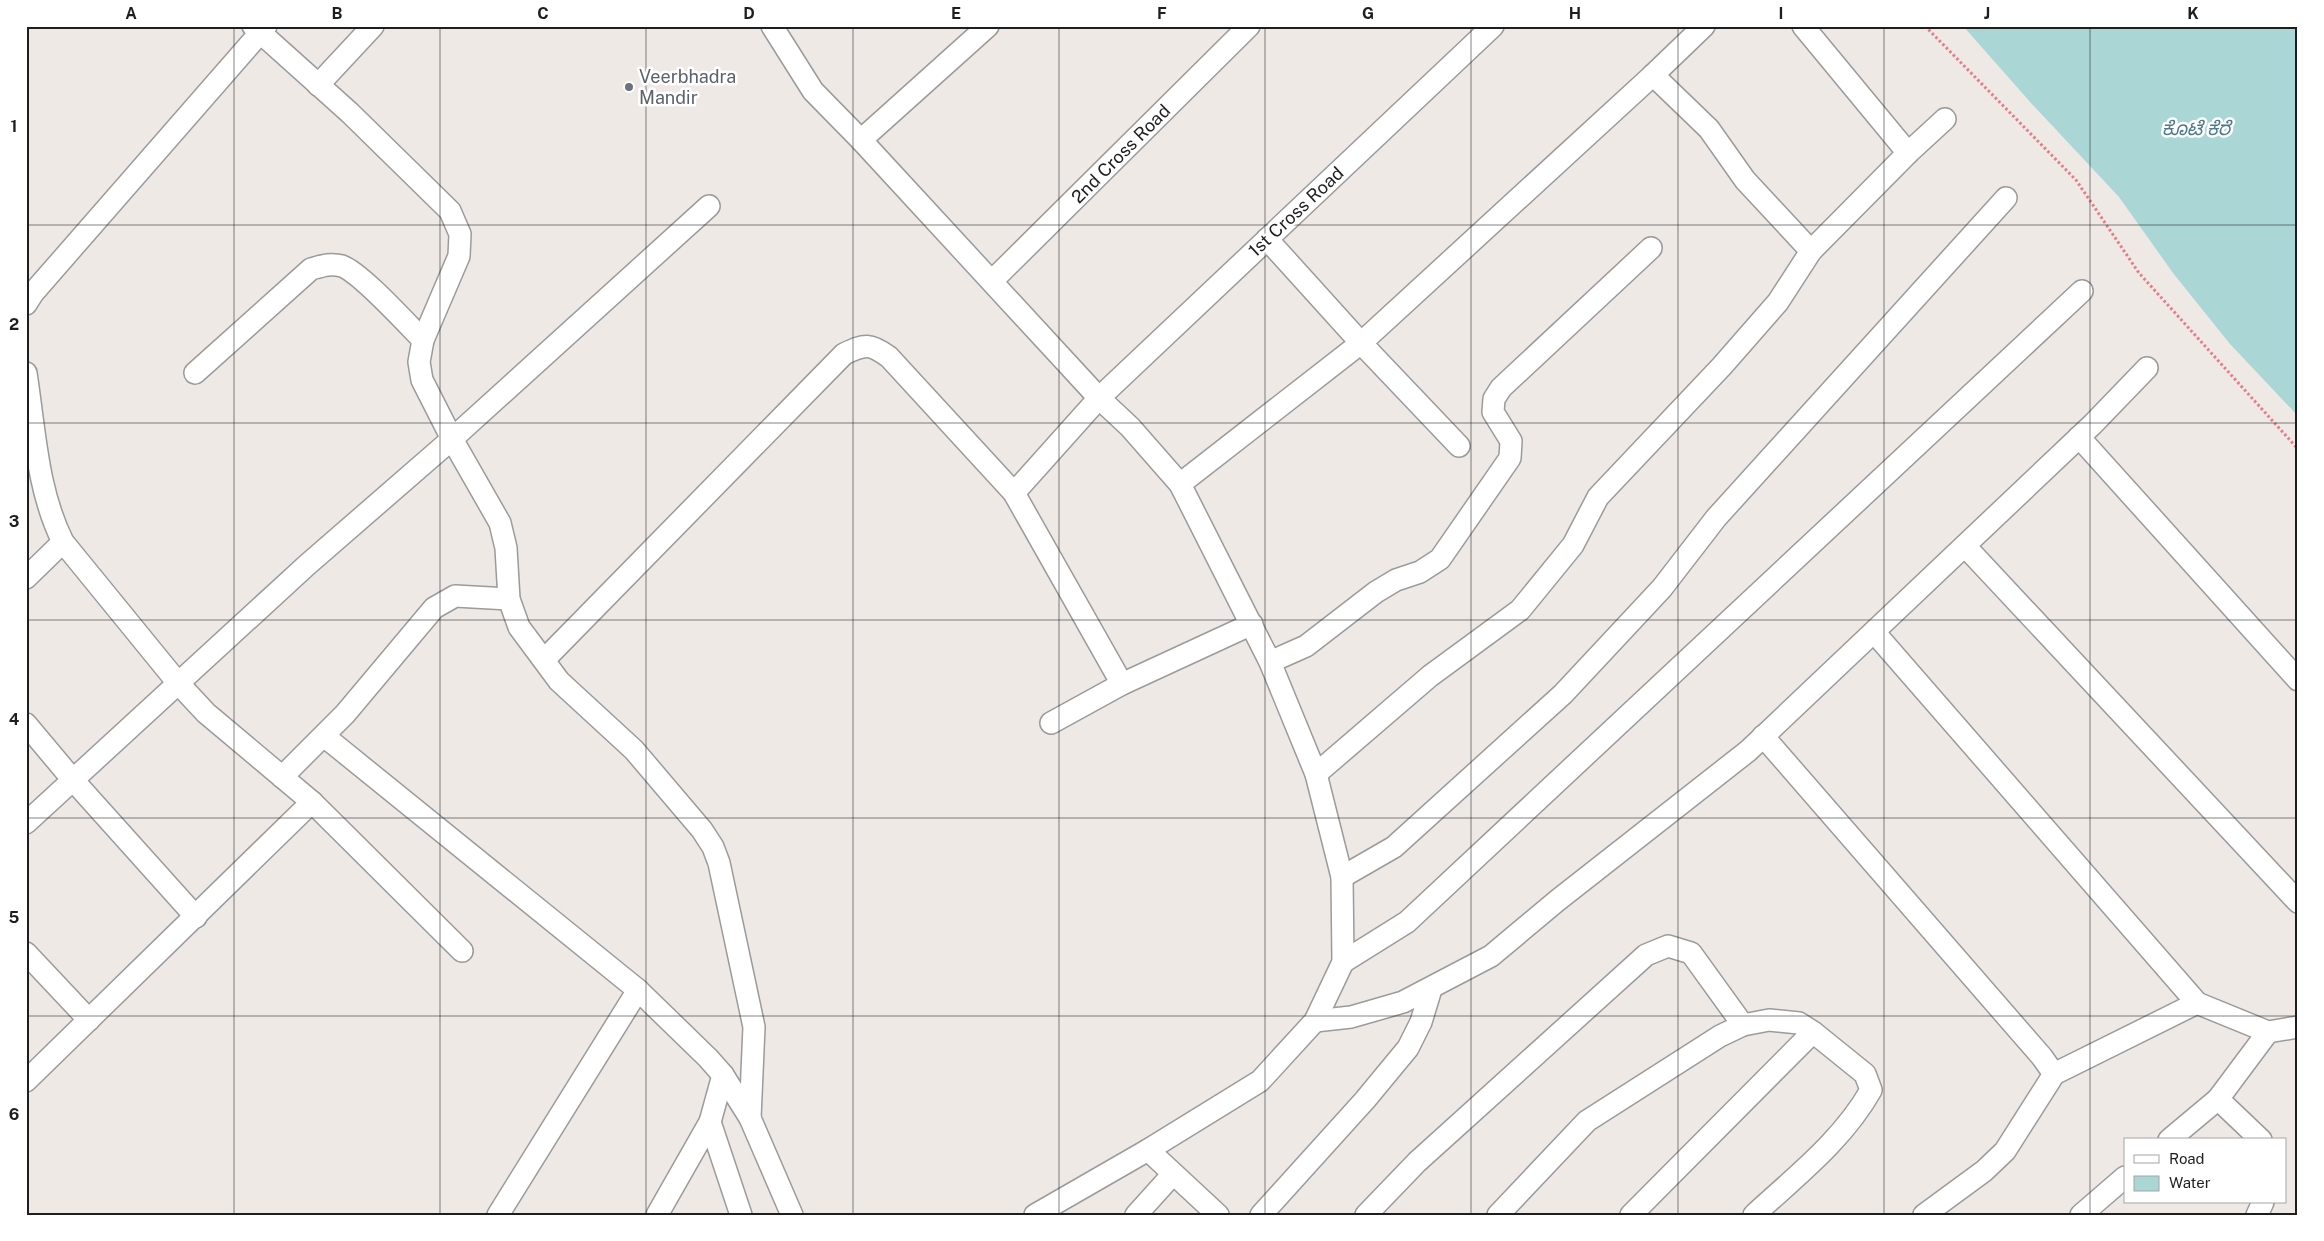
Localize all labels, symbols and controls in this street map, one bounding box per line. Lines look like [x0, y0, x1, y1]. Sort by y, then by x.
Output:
text: A [125, 4, 137, 23]
text: B [332, 4, 343, 23]
text: C [537, 4, 549, 23]
text: D [743, 4, 755, 23]
text: E [951, 4, 961, 23]
text: F [1157, 4, 1167, 23]
text: G [1362, 4, 1374, 23]
text: H [1569, 4, 1581, 23]
text: I [1779, 4, 1783, 23]
text: J [1984, 4, 1990, 23]
text: K [2187, 4, 2199, 23]
place label: Veerbhadra Mandir [639, 66, 736, 108]
marker: Veerbhadra Mandir [623, 81, 635, 93]
street label: 2nd Cross Road [1067, 100, 1174, 207]
text: 1 [11, 117, 17, 136]
water label: ಕೊಟೆ ಕೆರೆ [2162, 117, 2233, 139]
street label: 1st Cross Road [1244, 162, 1347, 261]
text: 2 [9, 315, 19, 334]
text: 3 [9, 512, 19, 531]
text: 4 [9, 710, 20, 729]
text: 5 [9, 908, 20, 927]
text: 6 [9, 1105, 19, 1124]
legend [2124, 1138, 2286, 1204]
text: Road [2169, 1150, 2205, 1167]
text: Water [2169, 1174, 2211, 1191]

